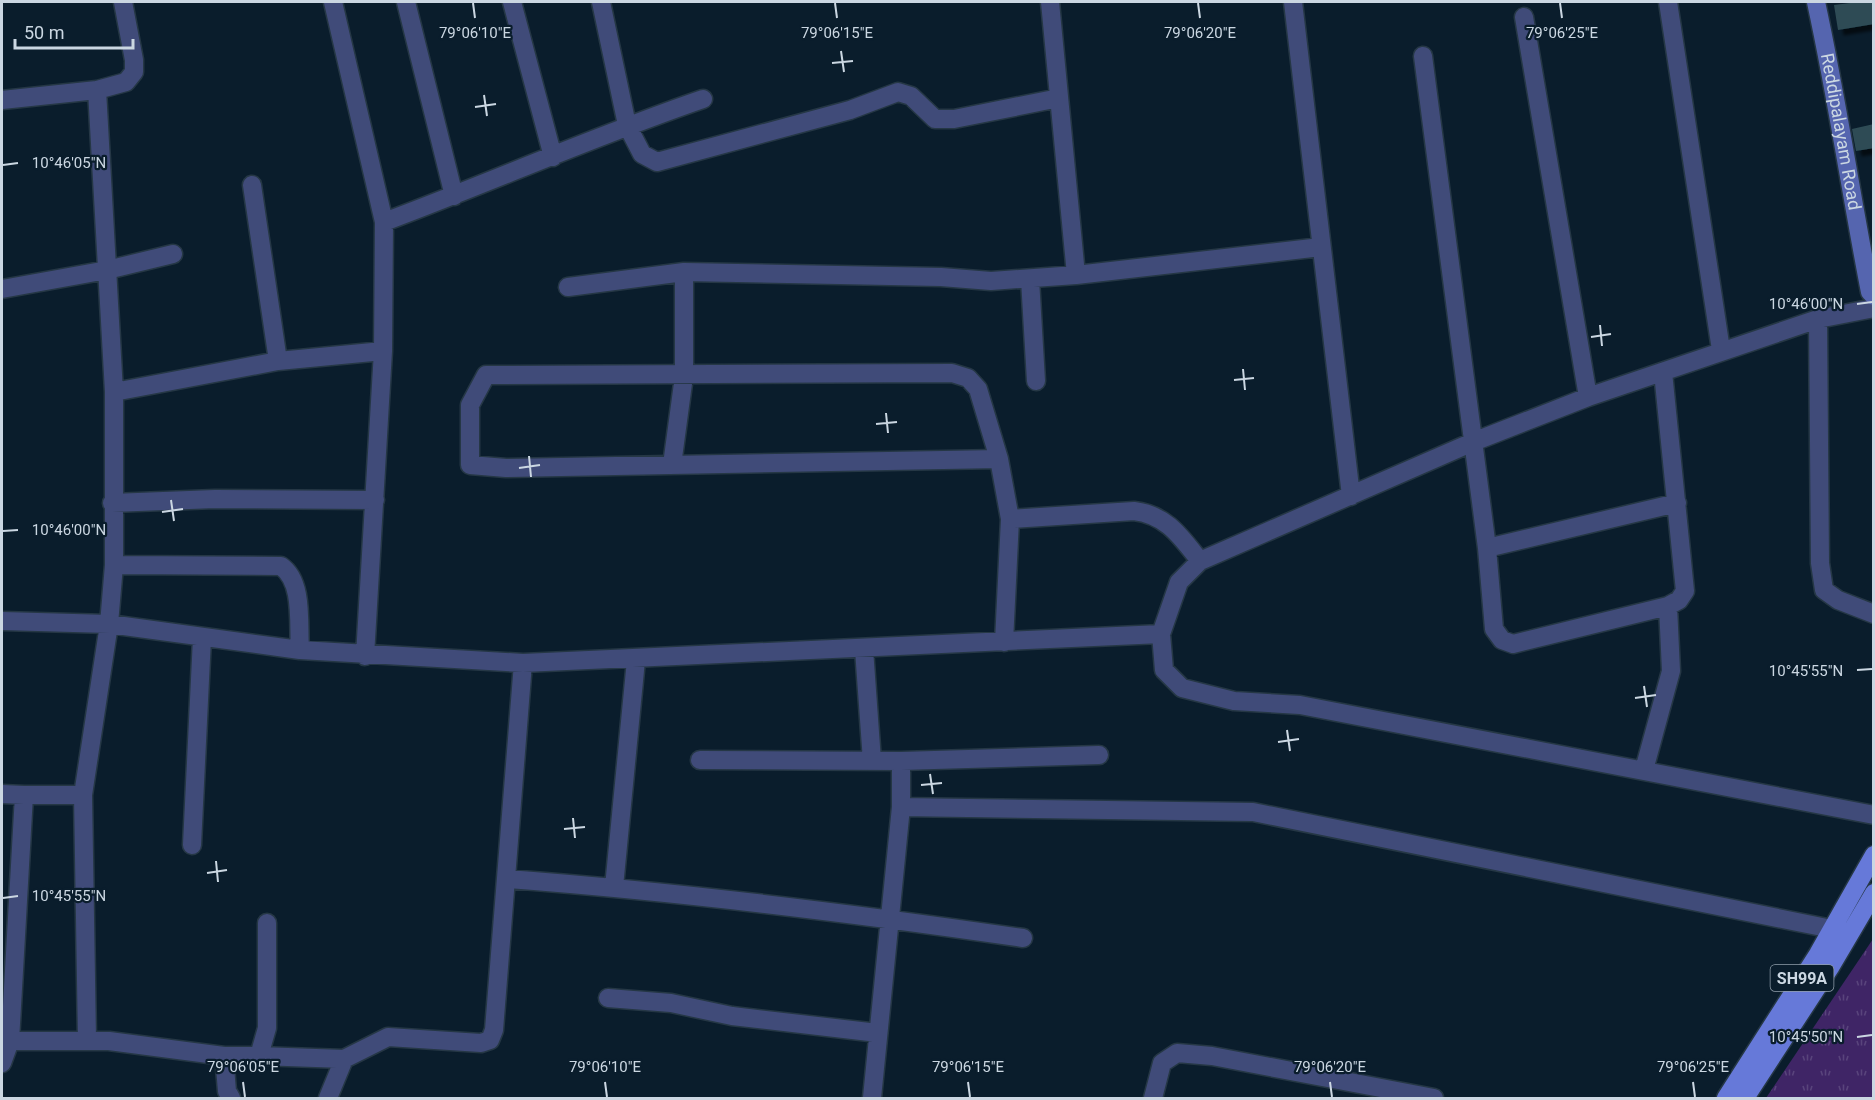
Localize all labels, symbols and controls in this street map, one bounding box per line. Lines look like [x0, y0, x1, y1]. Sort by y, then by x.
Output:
scale bar [15, 12, 134, 50]
text: 50 m [24, 22, 64, 43]
text: 79°06'10"E [439, 24, 512, 42]
text: 79°06'15"E [801, 24, 874, 42]
text: 79°06'20"E [1164, 24, 1237, 42]
text: 79°06'25"E [1526, 24, 1599, 42]
street label: Reddipalayam Road [1817, 51, 1866, 212]
text: 10°46'05"N [32, 154, 106, 172]
text: 10°46'00"N [1769, 295, 1843, 313]
text: 10°46'00"N [32, 521, 106, 539]
text: 10°45'55"N [1769, 662, 1843, 680]
text: 10°45'55"N [32, 887, 106, 905]
road number: SH99A [1770, 965, 1834, 991]
text: 10°45'50"N [1769, 1028, 1843, 1046]
text: 79°06'05"E [207, 1058, 280, 1076]
text: 79°06'10"E [569, 1058, 642, 1076]
text: 79°06'15"E [932, 1058, 1005, 1076]
text: 79°06'20"E [1294, 1058, 1367, 1076]
text: 79°06'25"E [1657, 1058, 1730, 1076]

